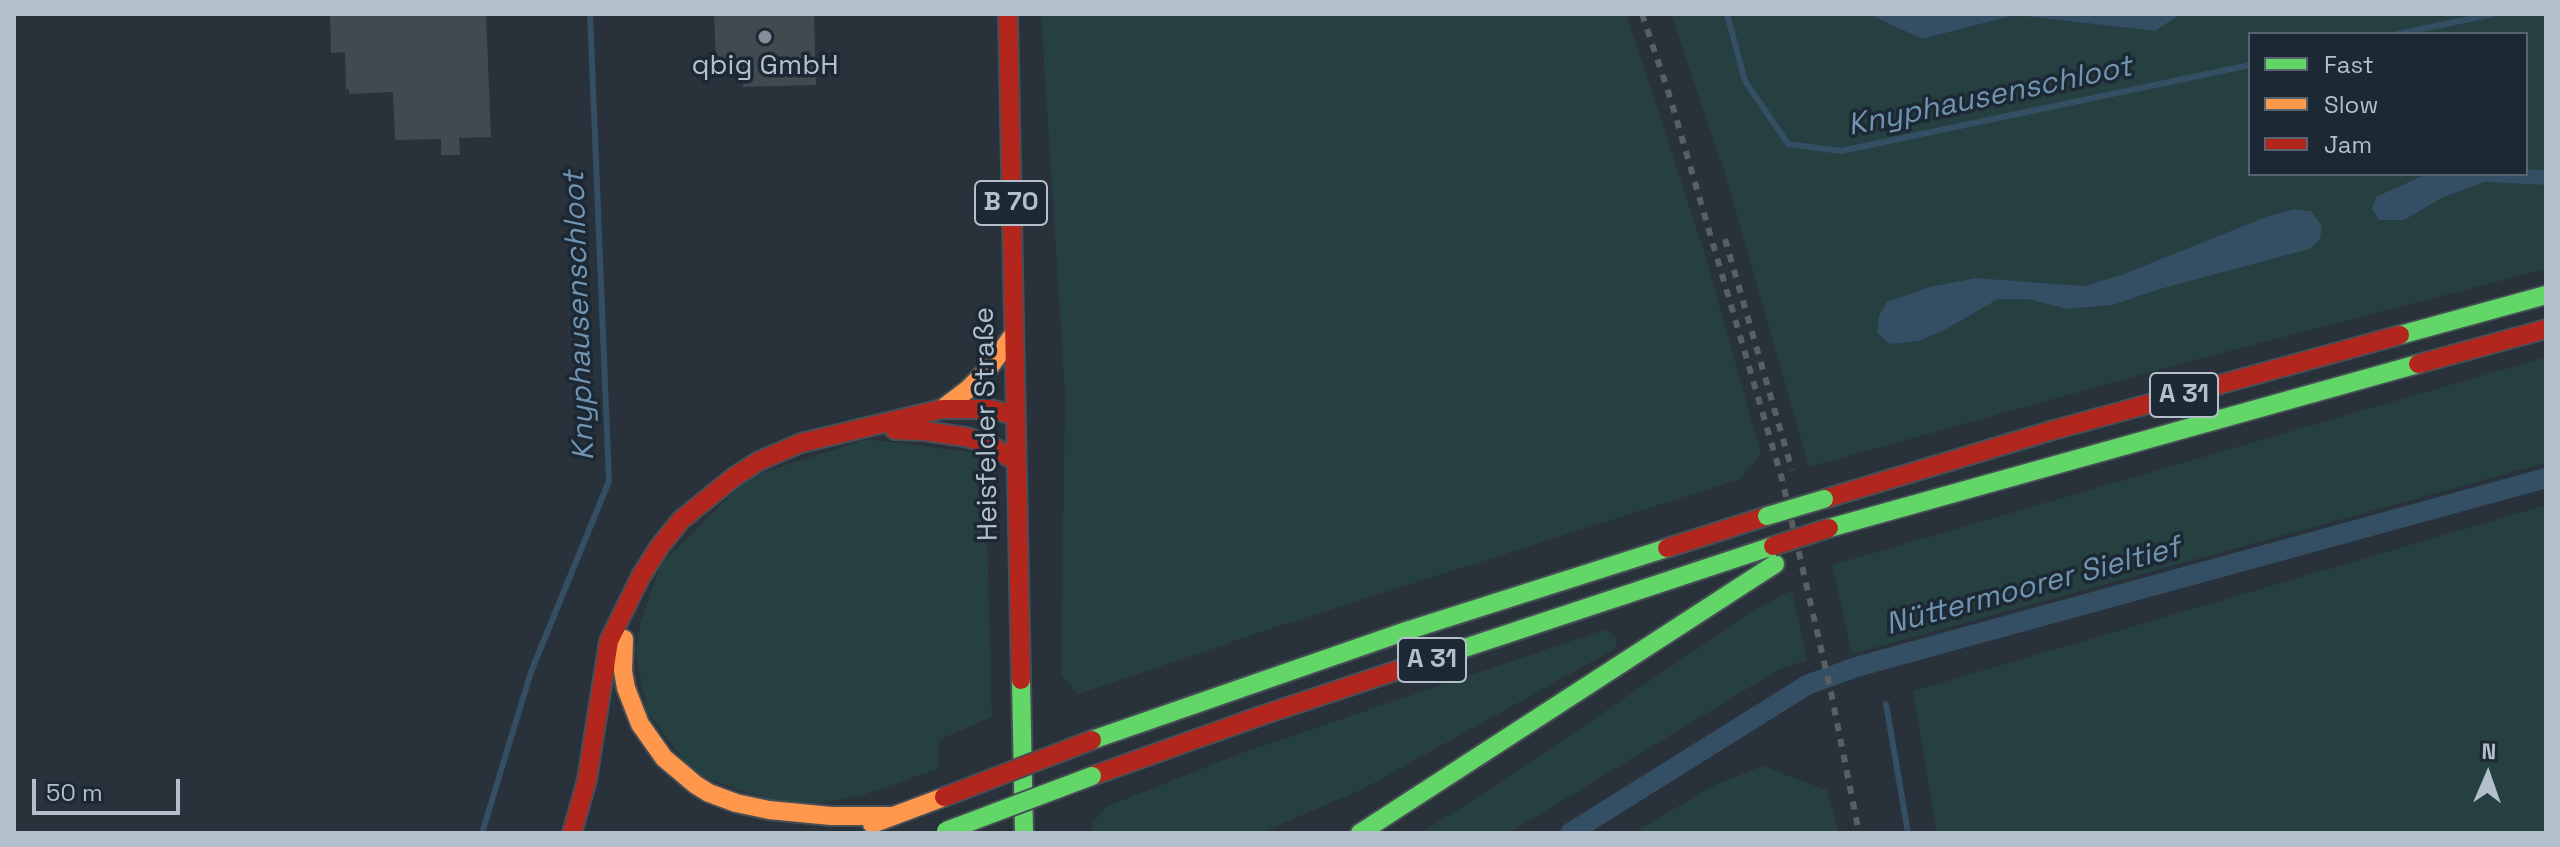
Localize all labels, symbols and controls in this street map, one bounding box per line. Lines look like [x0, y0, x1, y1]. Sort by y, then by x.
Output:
marker: qbig GmbH [756, 28, 774, 46]
legend [2248, 32, 2528, 176]
place label: qbig GmbH [691, 49, 839, 83]
water label: Knyphausenschloot [1845, 49, 2135, 145]
text: Fast [2324, 49, 2374, 80]
text: Slow [2324, 89, 2378, 120]
text: Jam [2324, 129, 2372, 160]
water label: Knyphausenschloot [557, 171, 603, 461]
road number: B 70 [975, 181, 1047, 225]
street label: Heisfelder Straße [968, 307, 1006, 541]
road number: A 31 [2150, 373, 2218, 417]
water label: Nüttermoorer Sieltief [1882, 530, 2184, 644]
road number: A 31 [1398, 638, 1466, 682]
north arrow [2448, 735, 2528, 815]
text: N [2481, 737, 2497, 765]
scale bar [36, 763, 184, 813]
text: 50 m [46, 777, 103, 808]

